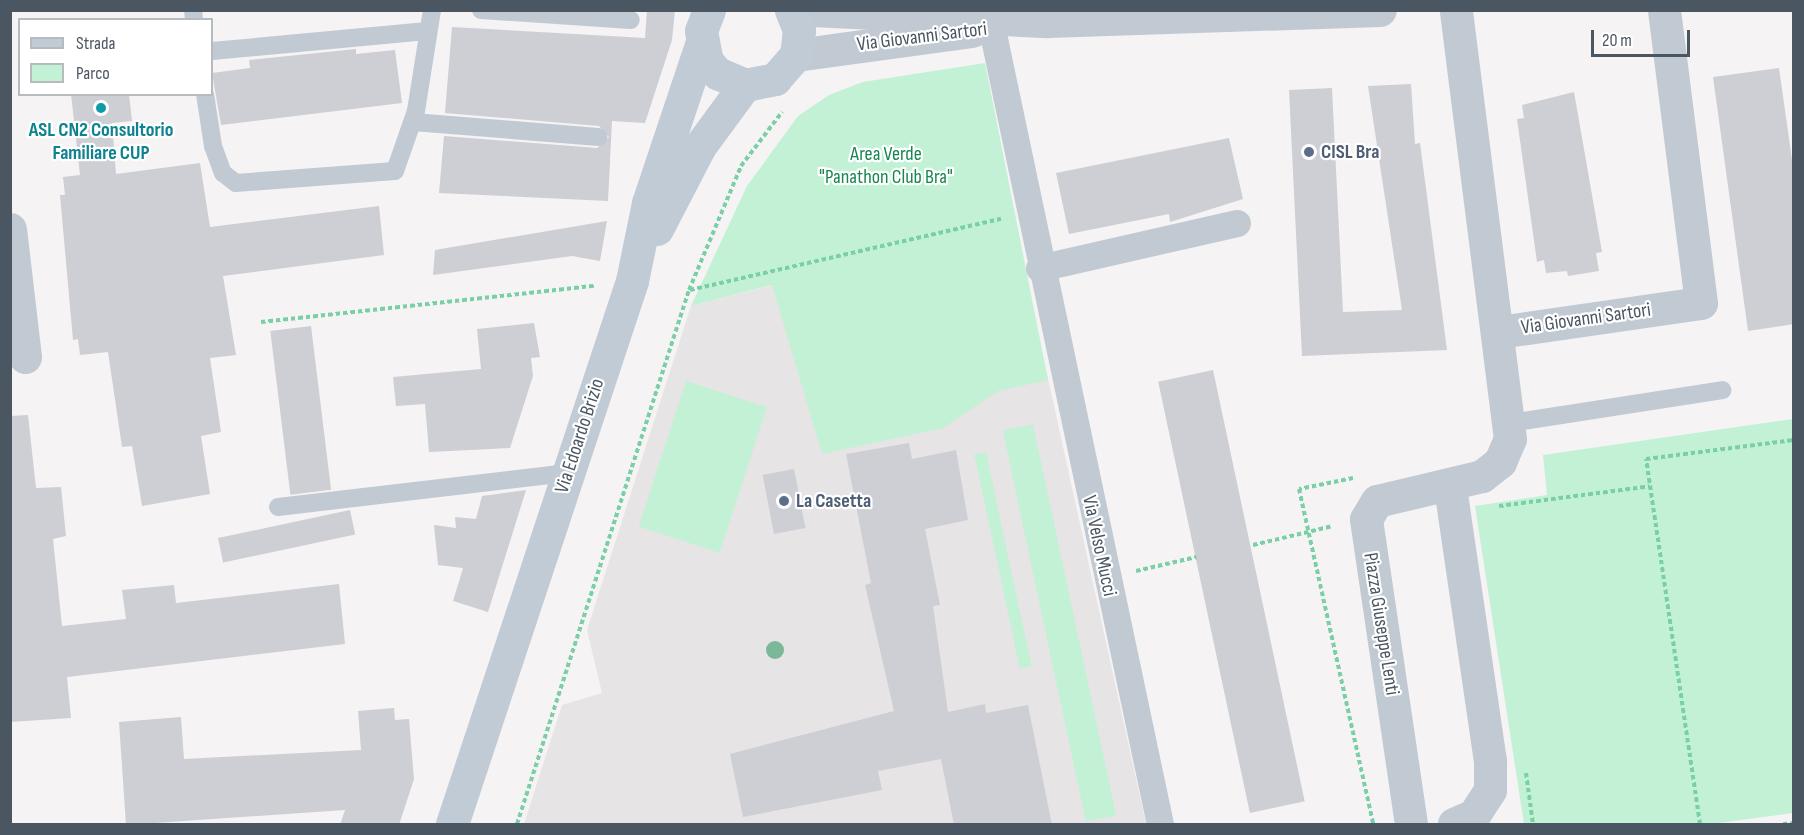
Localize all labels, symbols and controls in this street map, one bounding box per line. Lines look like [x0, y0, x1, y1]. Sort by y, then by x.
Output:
street label: Via Giovanni Sartori [856, 17, 988, 57]
legend [18, 18, 213, 96]
scale bar [1594, 18, 1693, 56]
text: 20 m [1602, 30, 1632, 51]
text: Strada [76, 33, 115, 54]
text: Parco [76, 63, 110, 84]
marker: ASL CN2 Consultorio Familiare CUP [94, 101, 108, 115]
place label: ASL CN2 Consultorio Familiare CUP [29, 118, 173, 165]
place label: CISL Bra [1321, 140, 1379, 164]
park label: Area Verde "Panathon Club Bra" [819, 143, 953, 190]
marker: CISL Bra [1302, 145, 1316, 159]
street label: Via Giovanni Sartori [1520, 298, 1652, 340]
street label: Via Edoardo Brizio [550, 376, 610, 496]
place label: La Casetta [796, 489, 871, 513]
street label: Via Velso Mucci [1077, 493, 1121, 599]
marker: La Casetta [777, 494, 791, 508]
street label: Piazza Giuseppe Lenti [1358, 551, 1404, 697]

